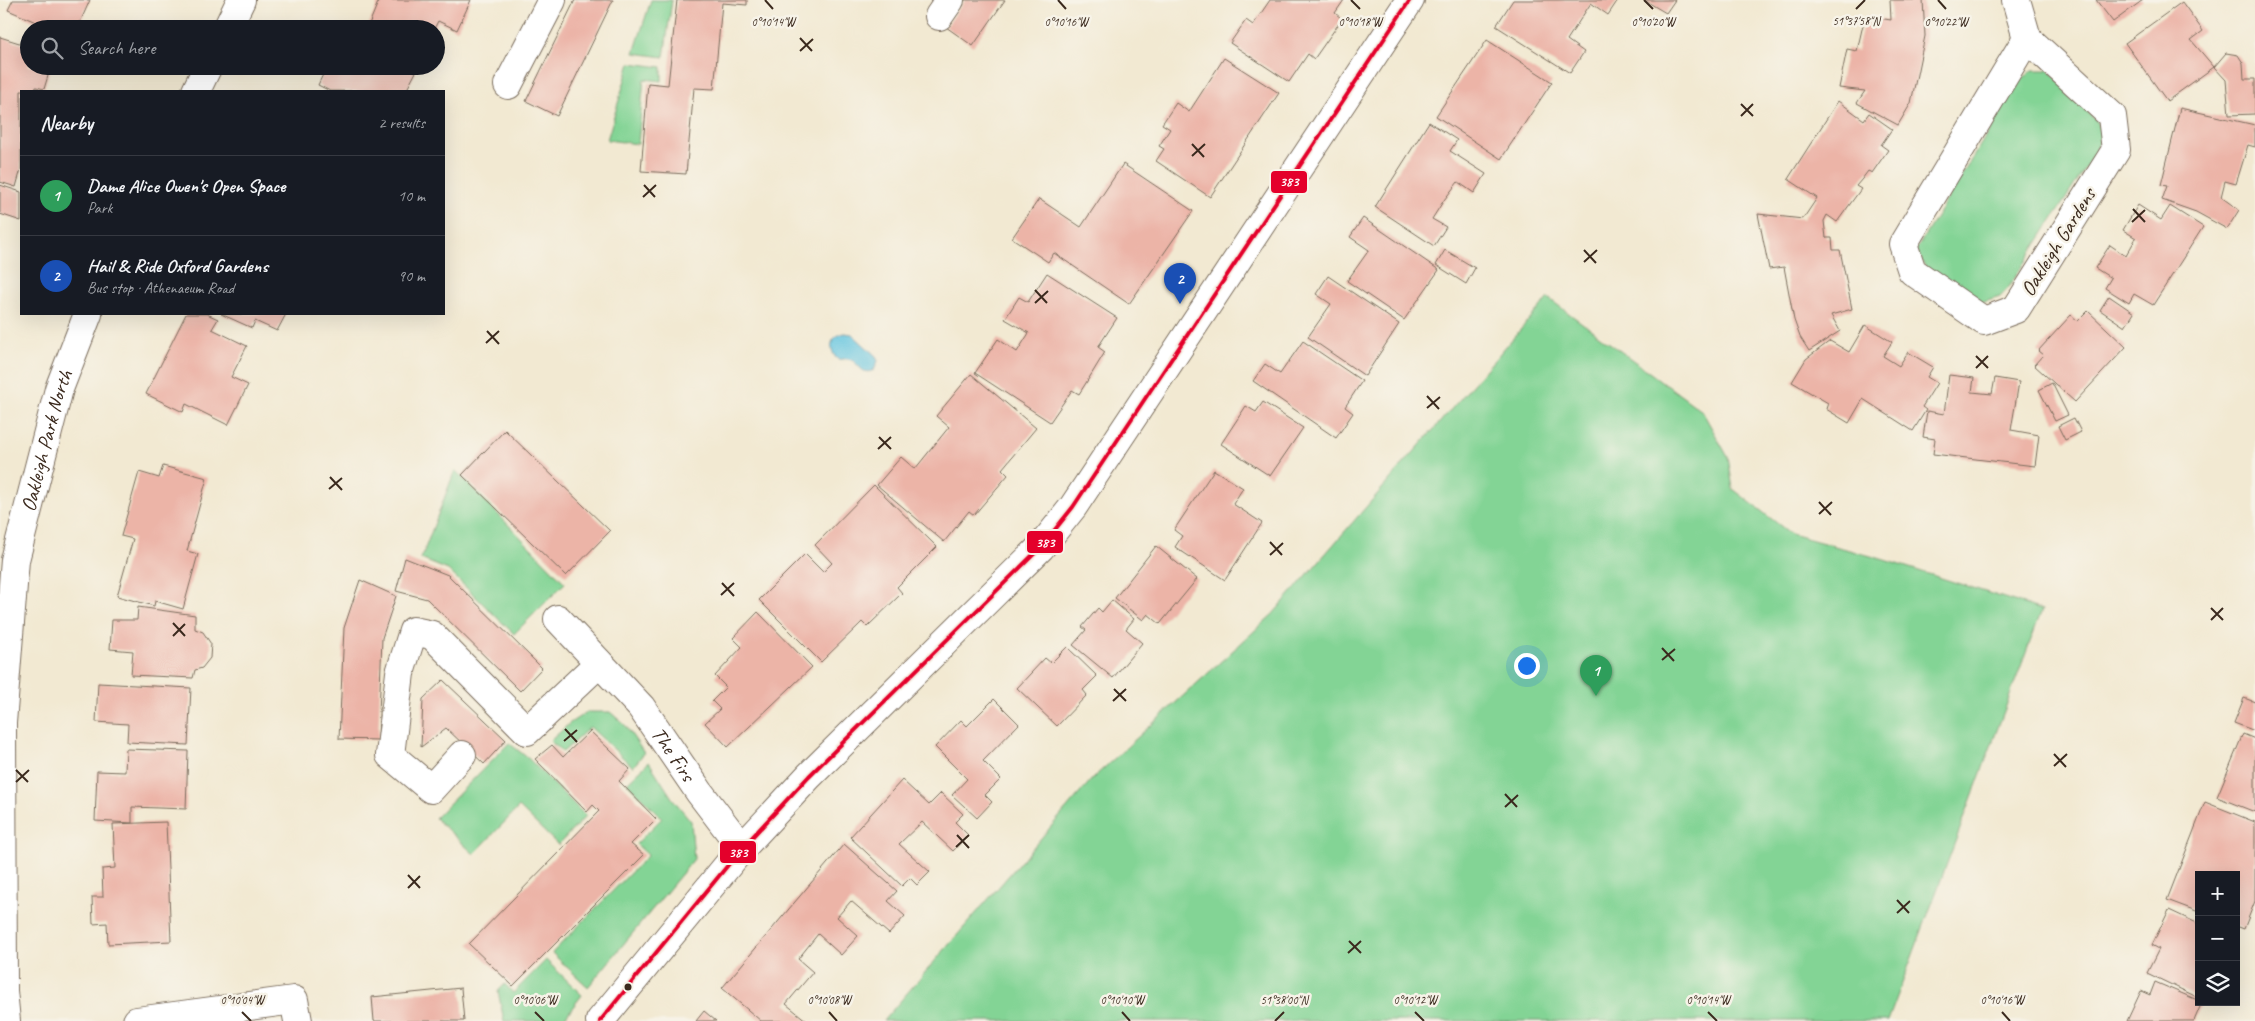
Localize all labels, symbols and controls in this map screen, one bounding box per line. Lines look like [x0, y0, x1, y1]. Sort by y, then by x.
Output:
text: 51°37'58"N [1832, 13, 1881, 29]
text: 0°10'14"W [751, 14, 797, 30]
text: 0°10'16"W [1044, 14, 1090, 30]
text: 0°10'18"W [1338, 14, 1384, 30]
text: 0°10'20"W [1631, 14, 1677, 30]
text: 0°10'22"W [1924, 14, 1970, 30]
search box [20, 20, 445, 75]
icon: search [38, 34, 66, 62]
text: Search here [78, 36, 155, 60]
text: Nearby [40, 110, 93, 136]
text: 2 results [378, 113, 425, 133]
line badge: 383 [1270, 170, 1308, 194]
text: 383 [1280, 173, 1300, 190]
text: Dame Alice Owen's Open Space [87, 174, 285, 198]
street label: Oakleigh Gardens [2015, 182, 2102, 301]
text: 1 [52, 186, 60, 206]
text: 10 m [398, 186, 425, 206]
text: Park [87, 198, 112, 218]
text: Hail & Ride Oxford Gardens [87, 254, 268, 278]
pin: 2 [1164, 263, 1196, 304]
text: 2 [52, 266, 60, 286]
text: 90 m [398, 266, 425, 286]
text: Bus stop · Athenaeum Road [87, 278, 234, 298]
street label: Oakleigh Park North [15, 366, 78, 514]
line badge: 383 [1026, 530, 1064, 554]
text: 383 [1036, 534, 1056, 551]
your location [1514, 653, 1540, 679]
pin: 1 [1580, 655, 1612, 696]
street label: The Firs [646, 722, 702, 788]
line badge: 383 [719, 840, 757, 864]
text: 383 [729, 844, 749, 861]
map controls [2195, 871, 2240, 1006]
button: + [2195, 871, 2240, 916]
button: − [2195, 916, 2240, 961]
button: layers [2195, 961, 2240, 1006]
unlabelled marker [623, 982, 633, 992]
text: 0°10'04"W [220, 992, 266, 1008]
text: 0°10'06"W [513, 992, 559, 1008]
text: 0°10'08"W [807, 992, 853, 1008]
text: 0°10'10"W [1100, 992, 1146, 1008]
text: 51°38'00"N [1260, 992, 1309, 1008]
text: 0°10'12"W [1393, 992, 1439, 1008]
text: 0°10'14"W [1686, 992, 1732, 1008]
text: 0°10'16"W [1980, 992, 2026, 1008]

